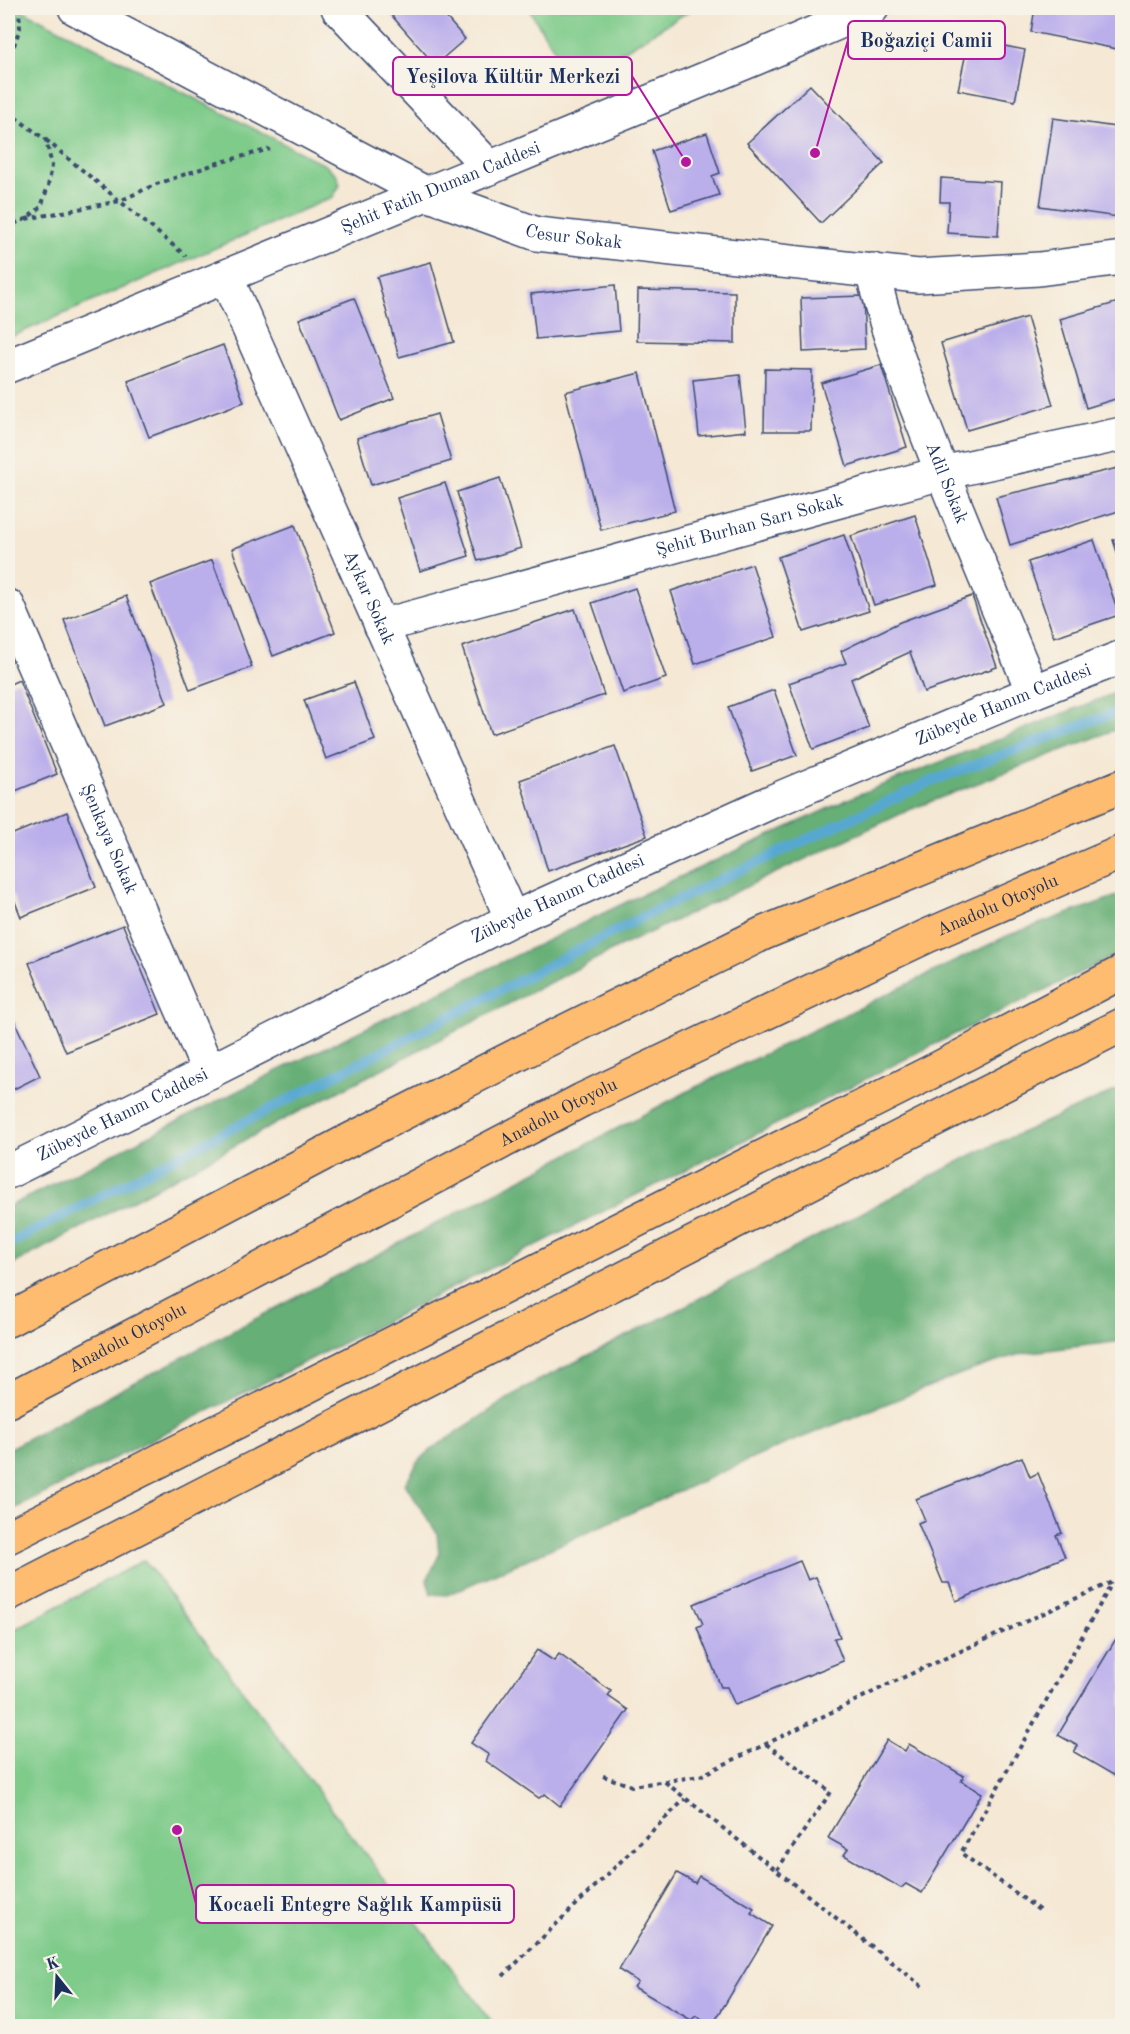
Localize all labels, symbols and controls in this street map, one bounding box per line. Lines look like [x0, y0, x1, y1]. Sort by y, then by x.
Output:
callout: Boğaziçi Camii [848, 21, 1005, 59]
text: Boğaziçi Camii [860, 32, 992, 52]
callout: Yeşilova Kültür Merkezi [393, 57, 632, 95]
text: Yeşilova Kültür Merkezi [406, 68, 620, 88]
street label: Şehit Fatih Duman Caddesi [338, 139, 543, 237]
street label: Cesur Sokak [522, 221, 623, 252]
street label: Adil Sokak [922, 440, 971, 526]
street label: Şehit Burhan Sarı Sokak [654, 491, 845, 560]
street label: Aykar Sokak [340, 548, 398, 647]
street label: Zübeyde Hanım Caddesi [913, 661, 1094, 749]
street label: Şenkaya Sokak [77, 782, 140, 897]
street label: Zübeyde Hanım Caddesi [469, 851, 647, 947]
street label: Anadolu Otoyolu [934, 871, 1061, 940]
street label: Zübeyde Hanım Caddesi [34, 1065, 211, 1165]
street label: Anadolu Otoyolu [496, 1075, 621, 1151]
street label: Anadolu Otoyolu [66, 1300, 190, 1377]
callout: Kocaeli Entegre Sağlık Kampüsü [196, 1885, 514, 1923]
text: Kocaeli Entegre Sağlık Kampüsü [208, 1896, 502, 1916]
north arrow [27, 1947, 87, 2007]
text: K [45, 1955, 61, 1974]

